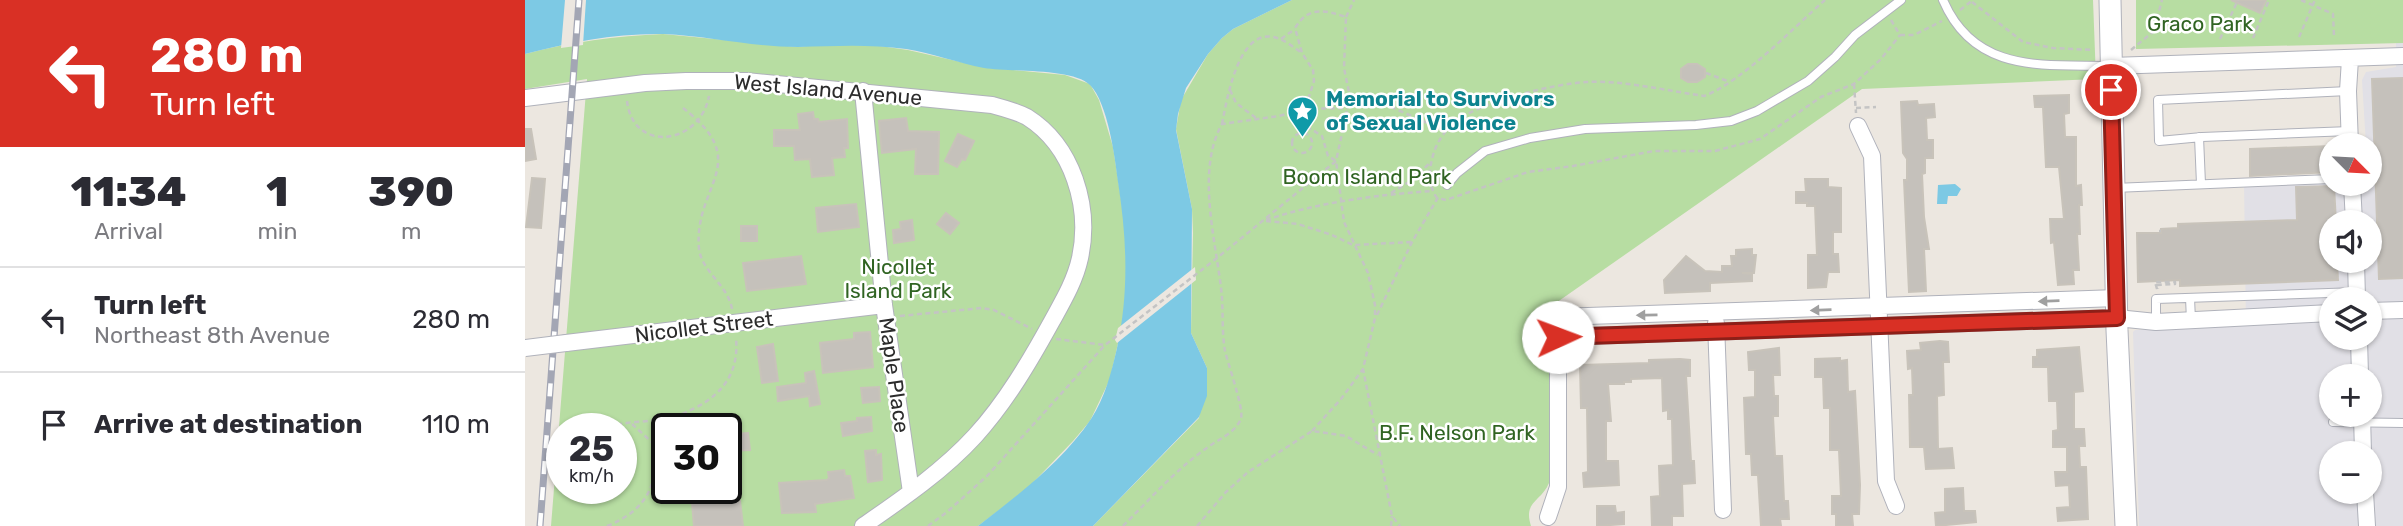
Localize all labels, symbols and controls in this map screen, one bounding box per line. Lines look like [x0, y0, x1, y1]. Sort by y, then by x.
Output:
park label: Graco Park [2147, 11, 2253, 36]
text: 280 m [150, 26, 304, 84]
icon: left [35, 28, 126, 119]
pin [2081, 60, 2141, 120]
street label: West Island Avenue [733, 69, 923, 110]
icon: arrive [2092, 71, 2130, 109]
text: Turn left [150, 85, 275, 123]
place label: Memorial to Survivors of Sexual Violence [1326, 86, 1555, 135]
place icon: Memorial to Survivors of Sexual Violence [1286, 94, 1320, 138]
north arrow [2319, 133, 2382, 196]
map controls [2319, 133, 2382, 504]
park label: Boom Island Park [1282, 164, 1452, 189]
text: 11:34 [71, 167, 187, 217]
text: 1 [266, 167, 288, 217]
text: 390 [368, 167, 454, 217]
button: sound [2319, 210, 2382, 273]
text: Arrival [94, 217, 163, 245]
text: min [257, 217, 297, 245]
text: m [401, 217, 421, 245]
park label: Nicollet Island Park [844, 254, 952, 303]
button: layers [2319, 287, 2382, 350]
text: Turn left [94, 290, 206, 321]
one-way arrow [2037, 296, 2059, 307]
position arrow [1521, 300, 1595, 374]
icon: left [35, 301, 73, 339]
text: 280 m [412, 304, 490, 335]
one-way arrow [1810, 304, 1832, 316]
street label: Nicollet Street [633, 306, 775, 347]
one-way arrow [1635, 309, 1657, 321]
street label: Maple Place [874, 316, 915, 434]
text: Northeast 8th Avenue [94, 321, 330, 349]
button: + [2319, 364, 2382, 427]
icon: arrive [35, 406, 73, 444]
text: Arrive at destination [94, 409, 362, 440]
text: 110 m [422, 409, 490, 440]
speed limit sign: 30 [651, 413, 742, 504]
park label: B.F. Nelson Park [1379, 420, 1535, 445]
text: 25 [569, 428, 614, 470]
button: − [2319, 441, 2382, 504]
text: km/h [569, 465, 614, 487]

